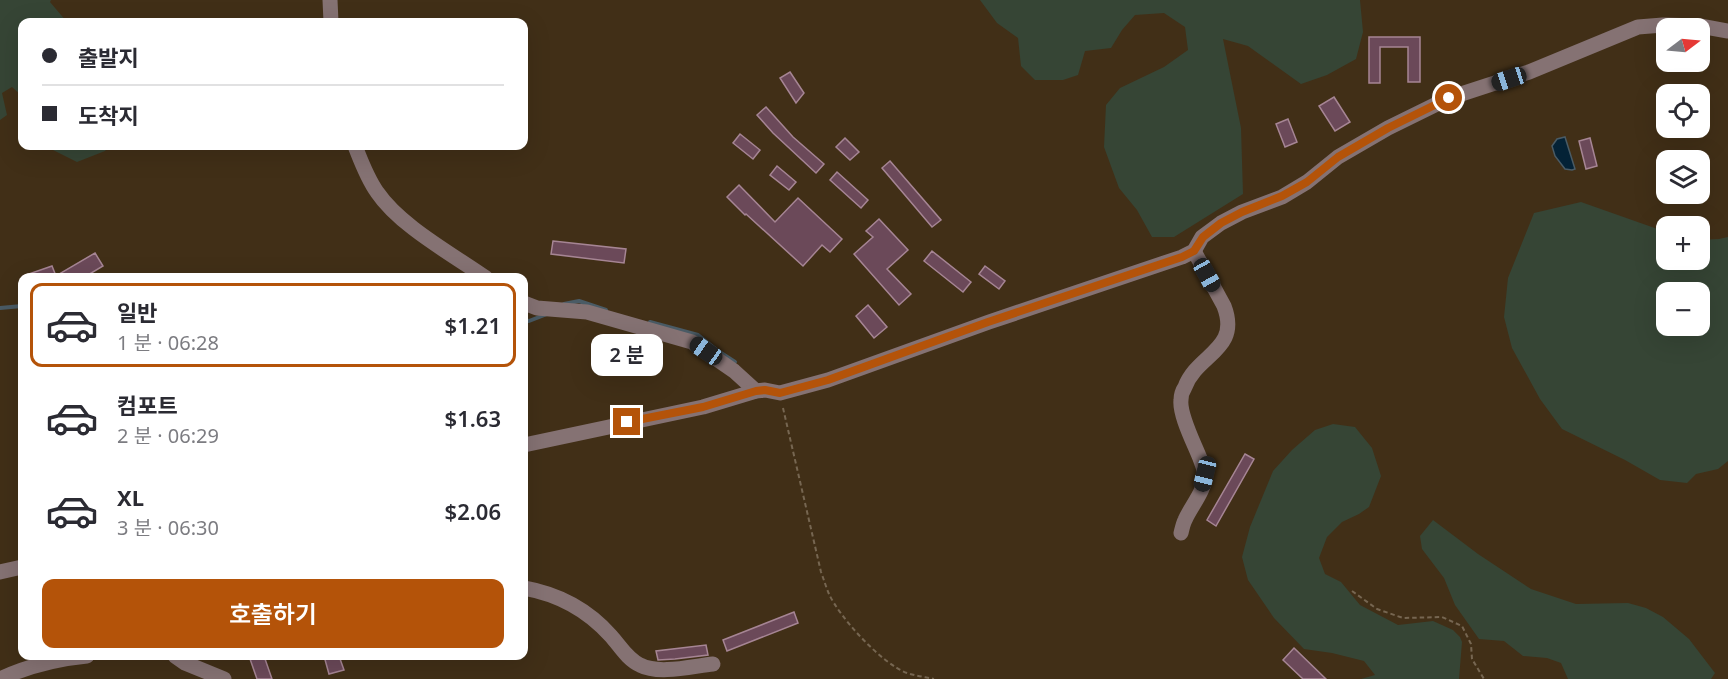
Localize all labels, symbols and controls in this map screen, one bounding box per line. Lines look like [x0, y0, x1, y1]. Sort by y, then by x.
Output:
north arrow [1656, 18, 1710, 72]
map controls [1656, 18, 1710, 336]
text: 출발지 [78, 42, 139, 72]
car [1489, 65, 1529, 93]
route start [1435, 84, 1462, 111]
button: locate [1656, 84, 1710, 138]
text: 도착지 [78, 100, 139, 130]
button: layers [1656, 150, 1710, 204]
button: + [1656, 216, 1710, 270]
car [1190, 255, 1224, 295]
button: − [1656, 282, 1710, 336]
text: 일반 [117, 297, 157, 327]
icon: car [45, 298, 99, 352]
text: $1.21 [445, 310, 501, 340]
text: 1 분 · 06:28 [117, 329, 219, 356]
car [686, 333, 726, 369]
callout: 2 분 [591, 335, 663, 377]
text: 2 분 [609, 341, 645, 368]
text: 컴포트 [117, 390, 178, 420]
icon: car [45, 391, 99, 445]
text: $1.63 [445, 403, 501, 433]
route end [613, 408, 640, 435]
text: 2 분 · 06:29 [117, 422, 219, 449]
car [1192, 454, 1218, 494]
text: XL [117, 482, 144, 512]
icon: car [45, 484, 99, 538]
text: $2.06 [445, 496, 501, 526]
text: 3 분 · 06:30 [117, 514, 219, 541]
button: 호출하기 [42, 579, 504, 648]

